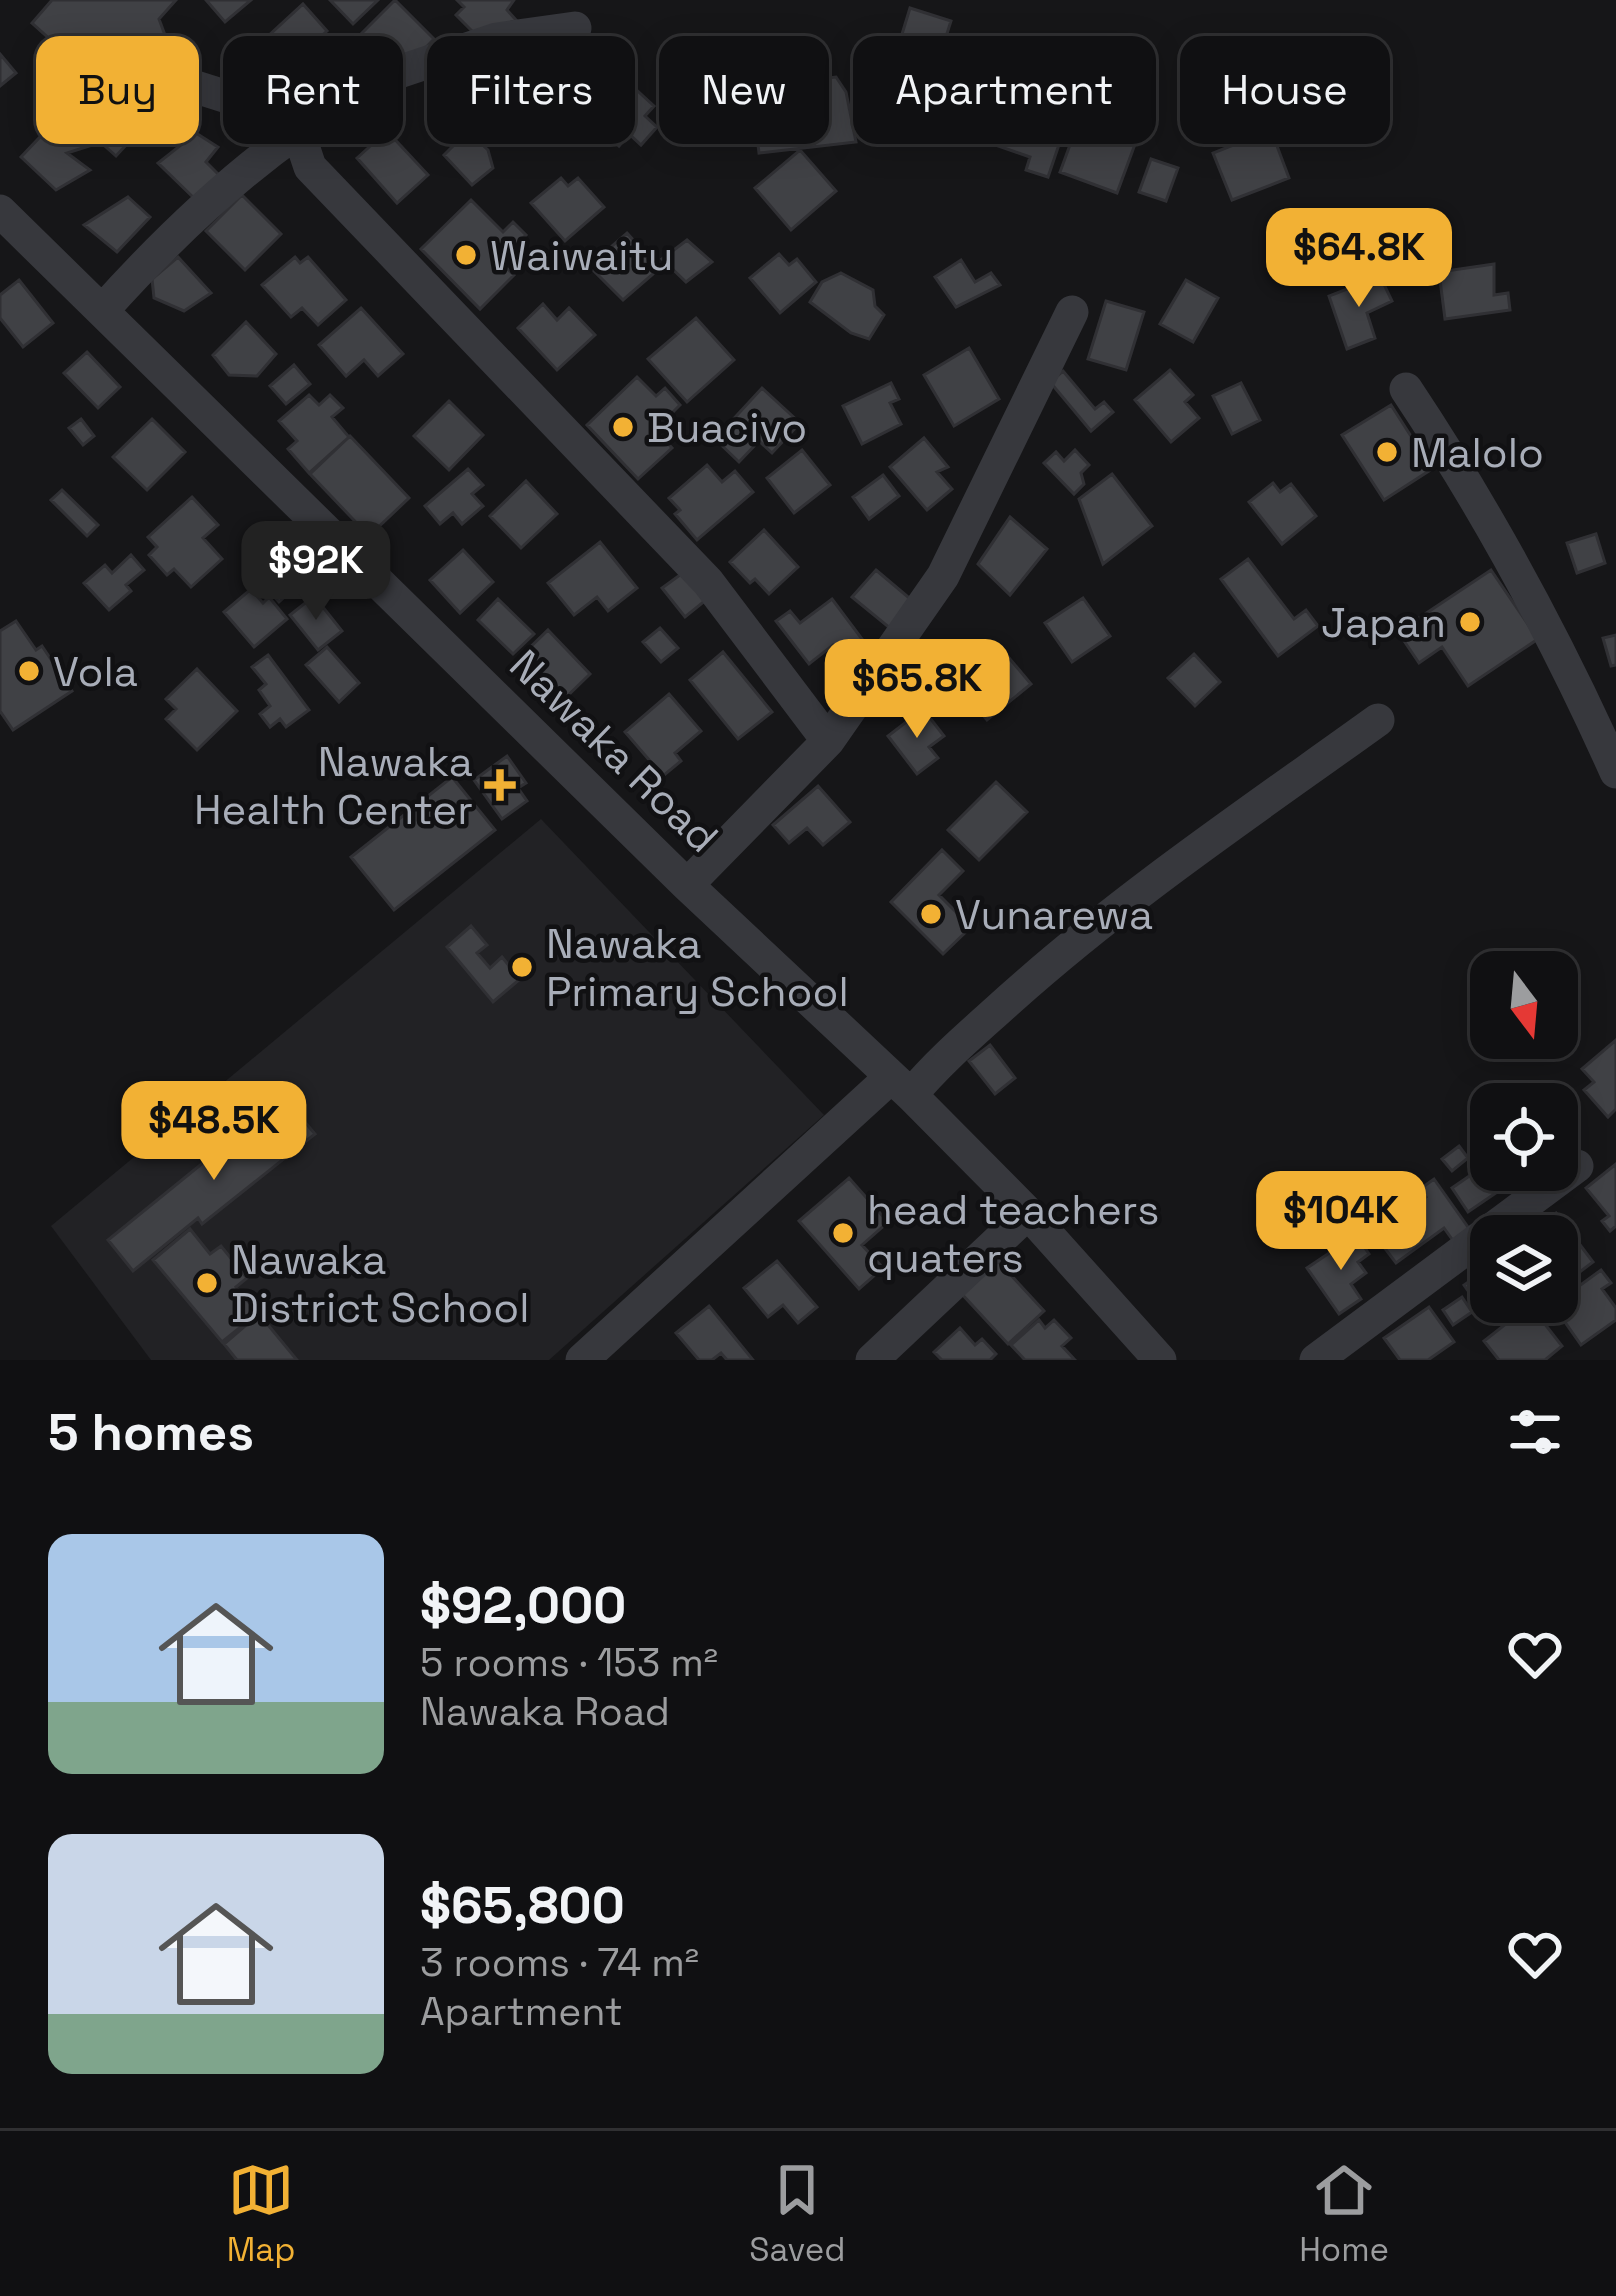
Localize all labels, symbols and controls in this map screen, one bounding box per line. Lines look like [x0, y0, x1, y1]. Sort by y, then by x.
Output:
chip: Buy [36, 36, 199, 144]
chip: Rent [223, 36, 403, 144]
chip: Filters [427, 36, 635, 144]
chip: New [659, 36, 829, 144]
chip: Apartment [853, 36, 1156, 144]
chip: House [1180, 36, 1390, 144]
pin: $64.8K [1261, 208, 1457, 310]
text: $64.8K [1293, 222, 1425, 271]
place label: Waiwaitu [490, 229, 674, 282]
marker: Waiwaitu [453, 242, 479, 268]
place label: Buacivo [647, 401, 807, 454]
marker: Buacivo [610, 414, 636, 440]
place label: Malolo [1411, 426, 1544, 479]
marker: Malolo [1374, 439, 1400, 465]
pin: $92K [245, 521, 387, 623]
text: $92K [268, 535, 364, 584]
place label: Japan [1321, 596, 1446, 649]
marker: Japan [1457, 609, 1483, 635]
street label: Nawaka Road [499, 638, 729, 864]
pin: $65.8K [819, 639, 1015, 741]
place label: Vola [53, 645, 138, 698]
text: $65.8K [852, 653, 982, 702]
marker: Vola [16, 658, 42, 684]
place label: Nawaka Health Center [194, 735, 473, 836]
marker: Nawaka Health Center [484, 769, 516, 801]
place label: Vunarewa [955, 888, 1153, 941]
marker: Vunarewa [918, 901, 944, 927]
place label: Nawaka Primary School [546, 917, 849, 1018]
north arrow [1470, 951, 1578, 1059]
map controls [1470, 951, 1578, 1323]
marker: Nawaka Primary School [509, 954, 535, 980]
pin: $48.5K [116, 1081, 312, 1183]
button: locate [1470, 1083, 1578, 1191]
text: $48.5K [148, 1095, 280, 1144]
pin: $104K [1257, 1171, 1425, 1273]
place label: head teachers quaters [867, 1183, 1159, 1284]
text: $104K [1283, 1185, 1399, 1234]
button: layers [1470, 1215, 1578, 1323]
marker: head teachers quaters [830, 1220, 856, 1246]
place label: Nawaka District School [231, 1233, 529, 1334]
marker: Nawaka District School [194, 1270, 220, 1296]
icon: filters [1502, 1399, 1568, 1465]
text: 5 homes [48, 1400, 254, 1465]
text: $92,000 [420, 1573, 626, 1638]
icon: home [144, 1582, 288, 1726]
icon: heart [1502, 1621, 1568, 1687]
text: 5 rooms · 153 m² [420, 1638, 718, 1687]
text: Nawaka Road [420, 1687, 670, 1736]
text: $65,800 [420, 1873, 625, 1938]
icon: home [144, 1882, 288, 2026]
icon: heart [1502, 1921, 1568, 1987]
text: 3 rooms · 74 m² [420, 1938, 699, 1987]
text: Apartment [420, 1987, 623, 2036]
tab: Map [227, 2157, 296, 2271]
tab: Saved [749, 2157, 846, 2271]
tab: Home [1299, 2157, 1389, 2271]

